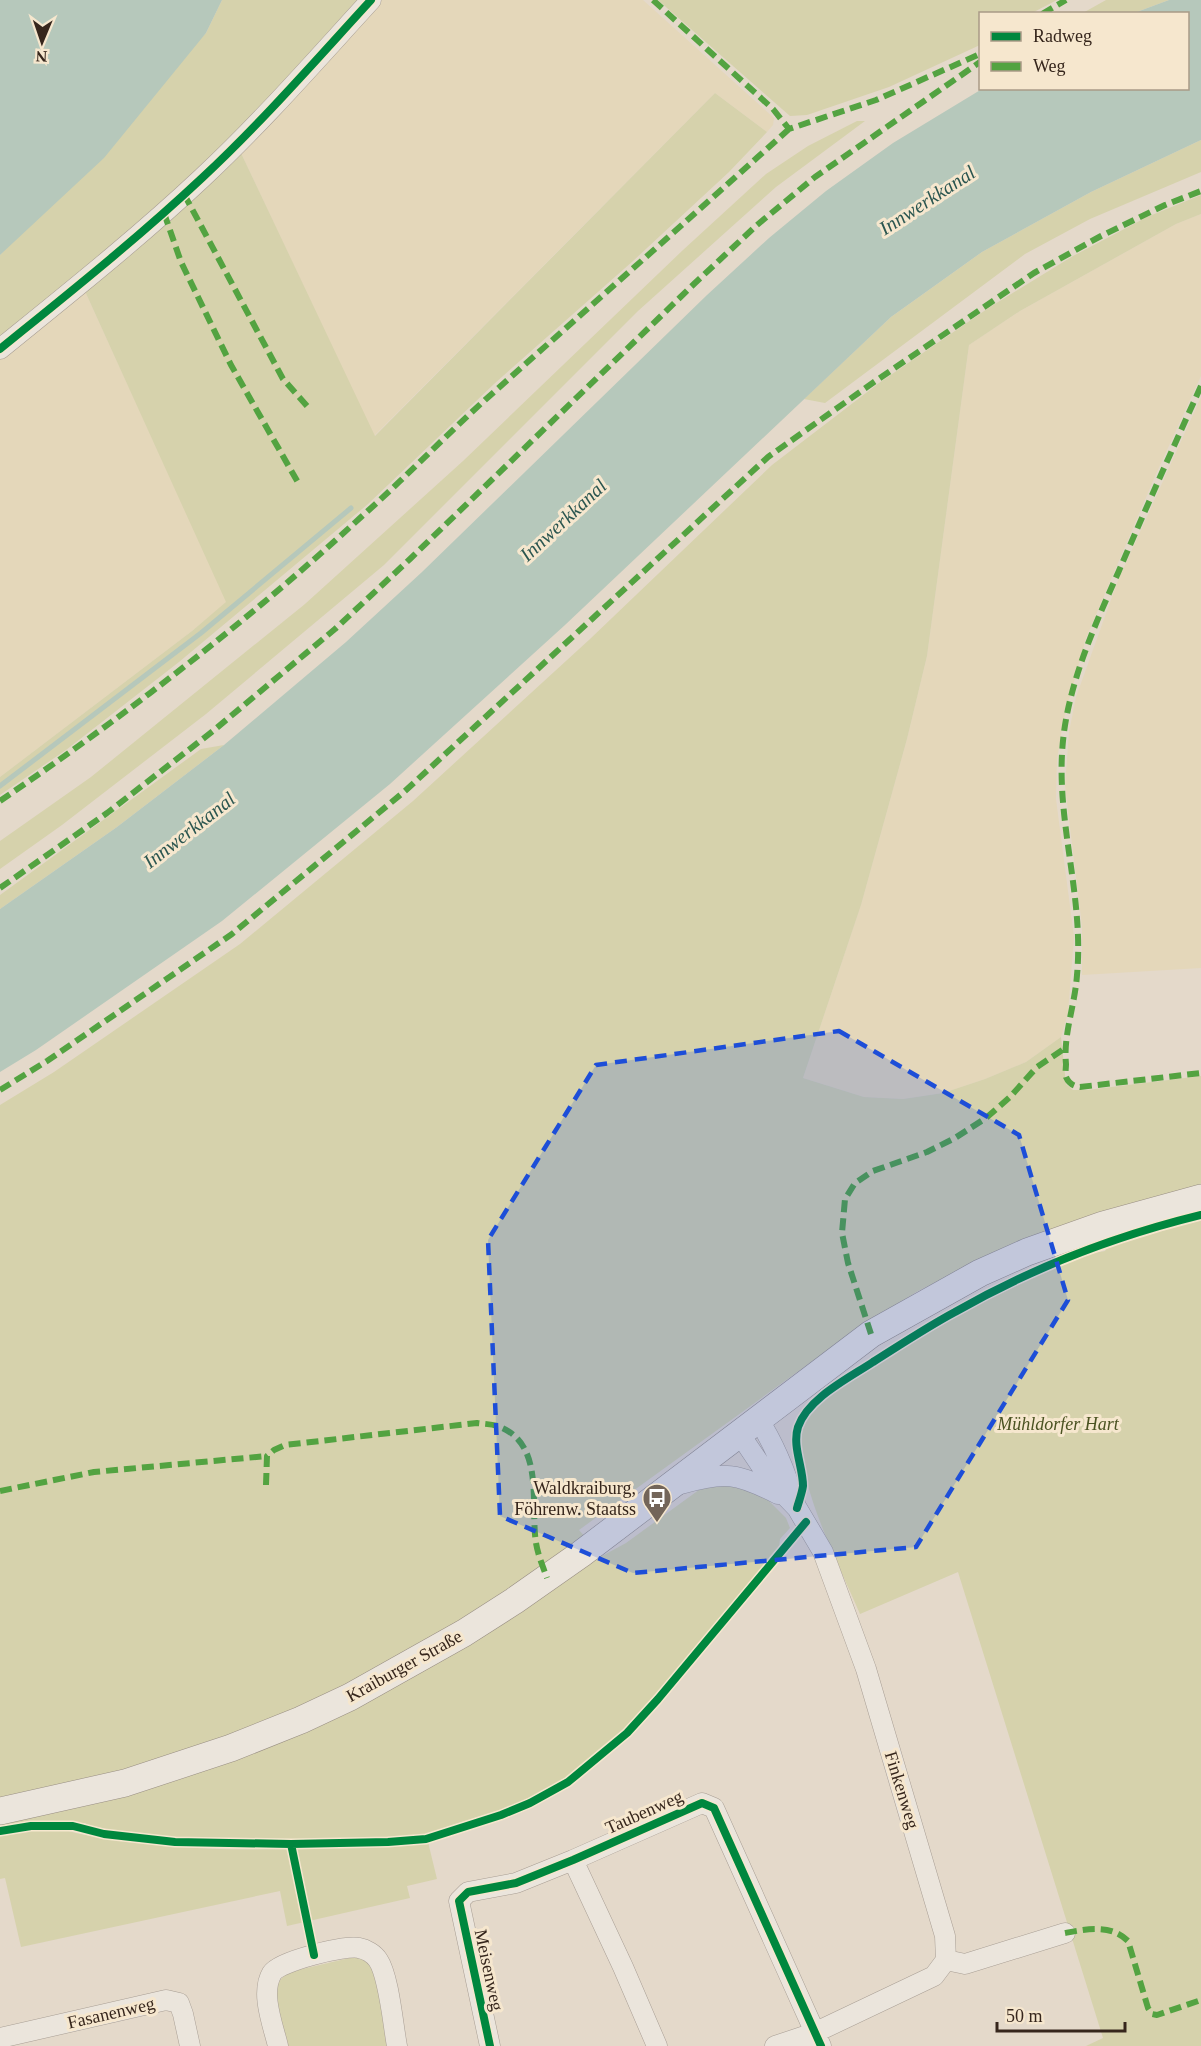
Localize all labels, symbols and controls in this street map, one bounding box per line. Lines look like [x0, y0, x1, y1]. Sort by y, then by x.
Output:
north arrow [12, 12, 72, 72]
legend [979, 12, 1189, 90]
text: Radweg [1033, 26, 1092, 46]
text: N [35, 48, 48, 65]
text: Weg [1033, 56, 1066, 76]
water label: Innwerkkanal [874, 161, 979, 240]
water label: Innwerkkanal [515, 474, 611, 566]
water label: Innwerkkanal [138, 787, 239, 873]
park label: Mühldorfer Hart [996, 1414, 1120, 1434]
place label: Waldkraiburg, Föhrenw. Staatss [514, 1478, 636, 1519]
bus stop icon: Waldkraiburg, Föhrenw. Staatss [641, 1482, 673, 1524]
street label: Kraiburger Straße [343, 1626, 465, 1706]
street label: Finkenweg [881, 1749, 923, 1831]
street label: Taubenweg [602, 1786, 686, 1838]
street label: Meisenweg [471, 1927, 507, 2013]
street label: Fasanenweg [65, 1993, 157, 2033]
scale bar [997, 1995, 1124, 2033]
text: 50 m [1006, 2006, 1043, 2026]

